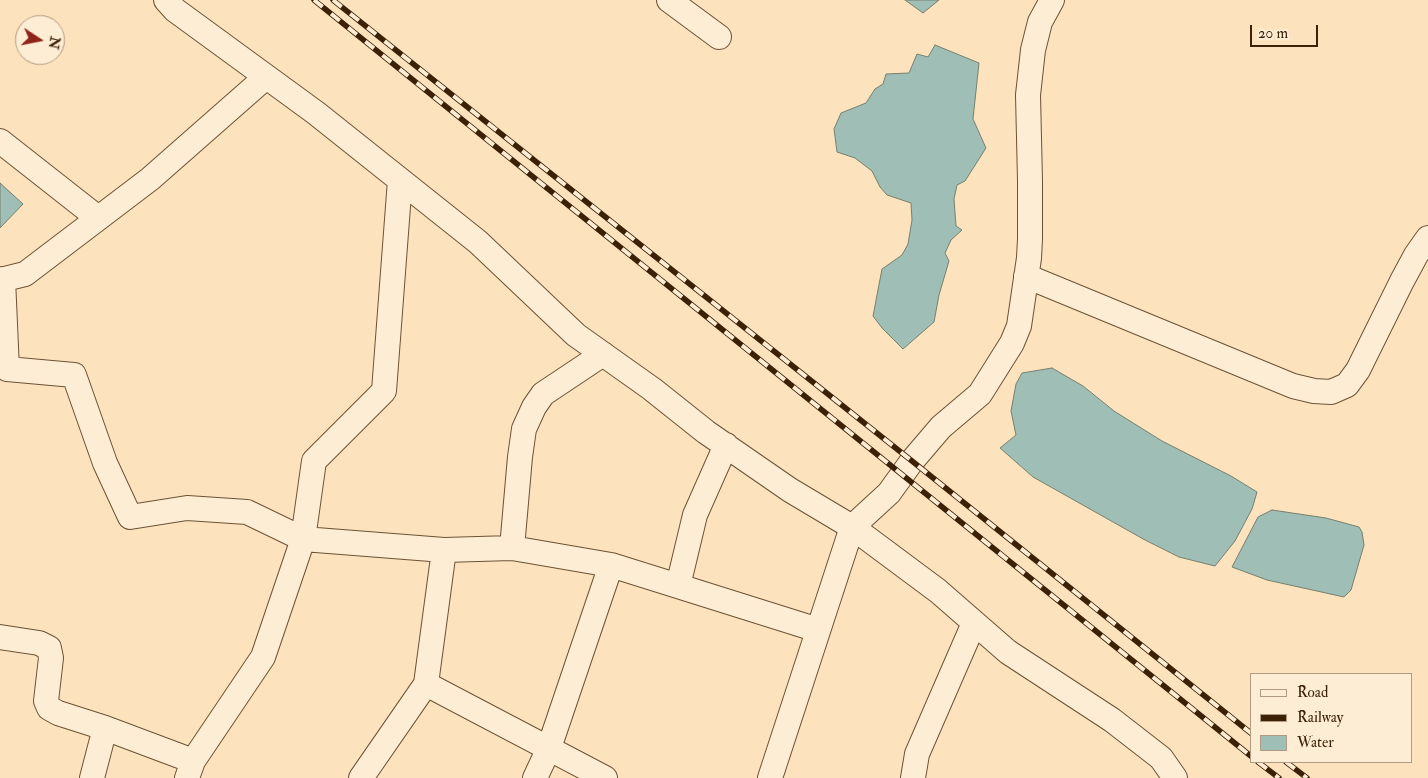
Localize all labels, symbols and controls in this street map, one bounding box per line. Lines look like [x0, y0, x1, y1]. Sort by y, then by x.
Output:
north arrow [15, 15, 65, 65]
scale bar [1253, 15, 1320, 47]
text: 20 m [1258, 24, 1288, 43]
text: N [45, 35, 64, 51]
legend [1250, 673, 1413, 763]
text: Road [1297, 683, 1328, 702]
text: Railway [1297, 708, 1343, 727]
text: Water [1297, 733, 1334, 752]

